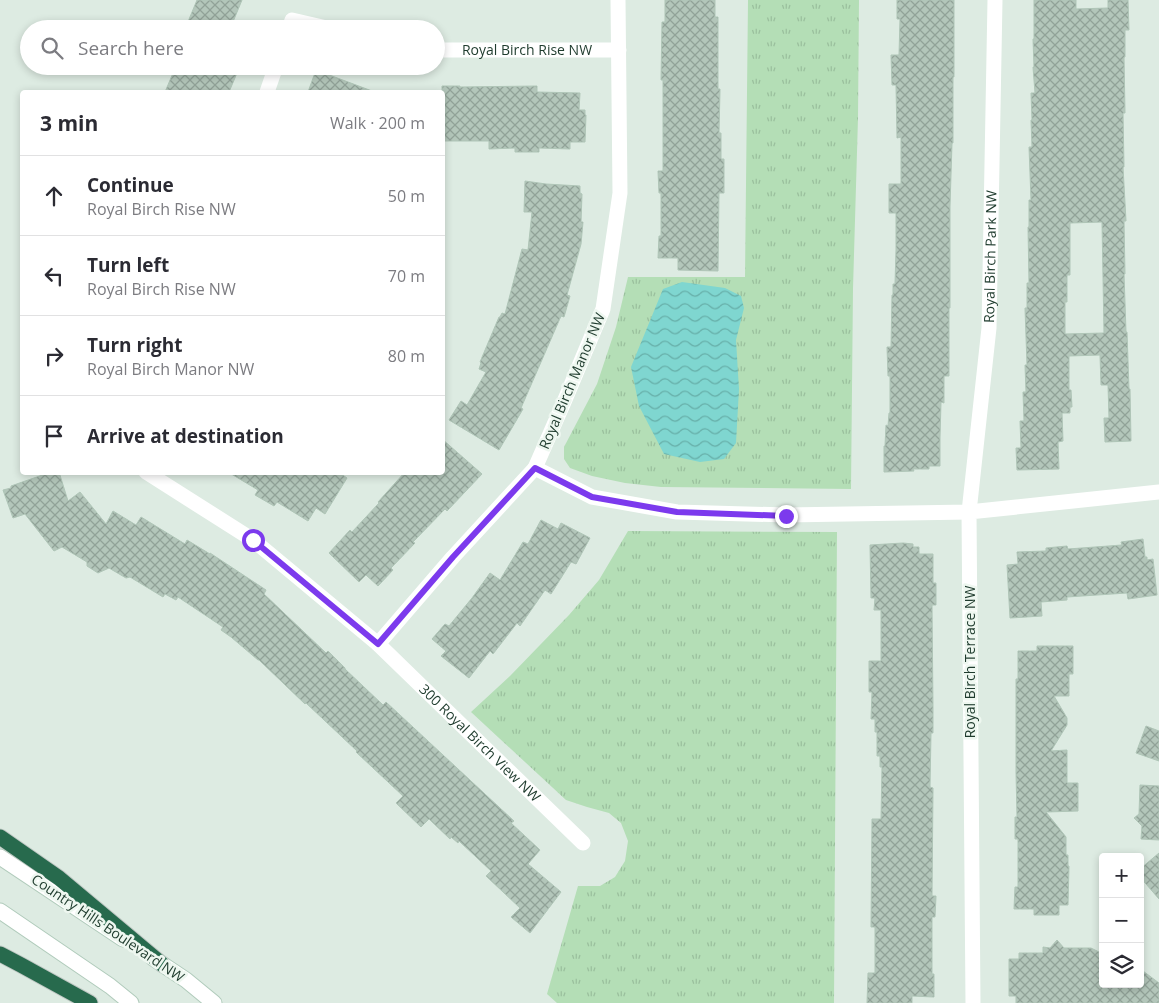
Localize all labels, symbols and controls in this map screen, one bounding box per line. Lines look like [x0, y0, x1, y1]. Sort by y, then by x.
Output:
search box [20, 20, 445, 75]
icon: search [38, 34, 66, 62]
text: Search here [78, 35, 184, 61]
street label: Royal Birch Rise NW [462, 40, 592, 59]
text: 3 min [40, 109, 98, 137]
text: Walk · 200 m [330, 112, 425, 134]
text: Continue [87, 172, 174, 198]
icon: ahead [40, 182, 68, 210]
text: 50 m [388, 185, 425, 207]
street label: Royal Birch Park NW [979, 190, 1001, 323]
text: Royal Birch Rise NW [87, 198, 236, 220]
text: Turn left [87, 252, 169, 278]
icon: left [40, 262, 68, 290]
text: 70 m [388, 265, 425, 287]
text: Royal Birch Rise NW [87, 278, 236, 300]
street label: Royal Birch Manor NW [534, 310, 609, 452]
text: Turn right [87, 332, 182, 358]
icon: right [40, 342, 68, 370]
text: 80 m [388, 345, 425, 367]
text: Royal Birch Manor NW [87, 358, 254, 380]
icon: arrive [40, 422, 68, 450]
text: Arrive at destination [87, 423, 284, 449]
route end [775, 505, 798, 528]
route start [242, 529, 265, 552]
street label: Royal Birch Terrace NW [960, 586, 979, 738]
street label: 300 Royal Birch View NW [416, 679, 545, 806]
map controls [1099, 853, 1144, 988]
button: + [1099, 853, 1144, 898]
street label: Country Hills Boulevard NW [28, 869, 189, 986]
button: − [1099, 898, 1144, 943]
button: layers [1099, 943, 1144, 988]

